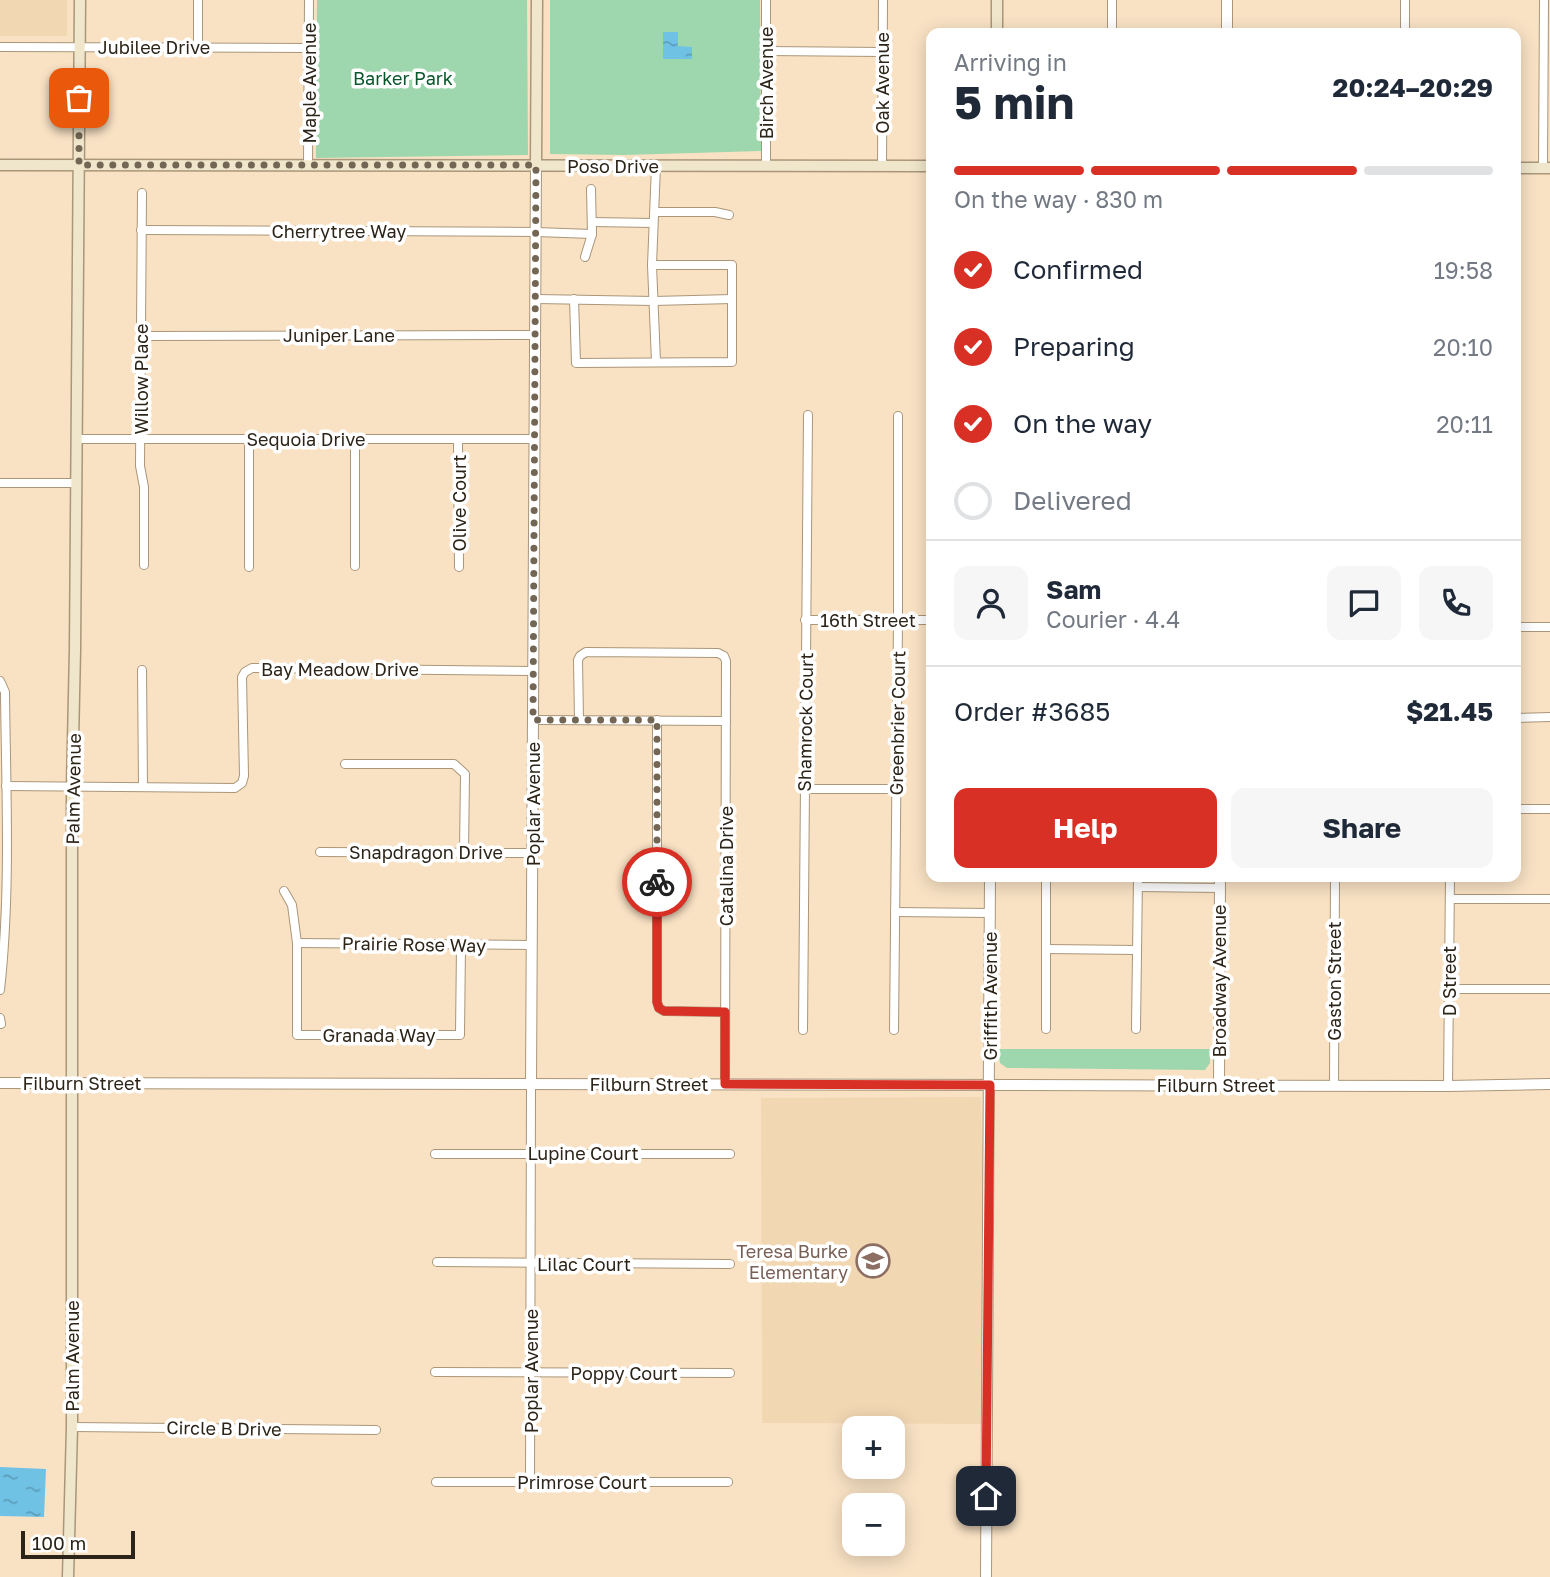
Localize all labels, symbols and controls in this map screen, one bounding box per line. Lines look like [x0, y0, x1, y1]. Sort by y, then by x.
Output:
street label: Maple Avenue [298, 23, 320, 143]
street label: Birch Avenue [755, 27, 777, 139]
street label: Oak Avenue [871, 32, 893, 134]
street label: Jubilee Drive [98, 36, 210, 58]
text: Arriving in [954, 48, 1067, 76]
park label: Barker Park [353, 67, 453, 89]
pin [49, 68, 109, 128]
text: 20:24–20:29 [1333, 72, 1493, 103]
text: 5 min [954, 74, 1074, 129]
icon: bag [60, 79, 98, 117]
street label: Poso Drive [567, 155, 659, 177]
text: On the way · 830 m [954, 185, 1163, 213]
street label: Cherrytree Way [272, 220, 406, 242]
icon: check [954, 251, 992, 289]
text: Confirmed [1013, 254, 1143, 285]
text: 19:58 [1434, 256, 1493, 284]
street label: Willow Place [130, 323, 152, 435]
street label: Juniper Lane [283, 324, 395, 346]
icon: check [954, 328, 992, 366]
text: Preparing [1013, 331, 1135, 362]
text: 20:10 [1433, 333, 1493, 361]
icon: check [954, 405, 992, 443]
text: On the way [1013, 408, 1152, 439]
text: 20:11 [1436, 410, 1493, 438]
street label: Sequoia Drive [247, 428, 365, 450]
street label: Olive Court [448, 454, 470, 552]
text: Delivered [1013, 485, 1132, 516]
button: person [954, 566, 1028, 640]
button: chat [1327, 566, 1401, 640]
button: phone [1419, 566, 1493, 640]
text: Sam [1046, 574, 1101, 605]
text: Courier · 4.4 [1046, 605, 1180, 633]
street label: 16th Street [820, 609, 916, 631]
street label: Greenbrier Court [885, 650, 909, 796]
street label: Shamrock Court [793, 652, 817, 792]
street label: Bay Meadow Drive [261, 658, 419, 680]
text: Order #3685 [954, 696, 1110, 727]
text: $21.45 [1406, 696, 1493, 727]
street label: Palm Avenue [61, 733, 85, 845]
street label: Poplar Avenue [522, 742, 544, 866]
button: Help [954, 788, 1217, 868]
button: Share [1231, 788, 1493, 868]
street label: Catalina Drive [715, 806, 737, 926]
street label: Snapdragon Drive [349, 841, 503, 863]
courier [622, 847, 692, 917]
icon: bike [638, 863, 676, 901]
street label: Broadway Avenue [1208, 904, 1230, 1058]
street label: Gaston Street [1323, 921, 1345, 1041]
street label: Prairie Rose Way [342, 932, 486, 956]
street label: Griffith Avenue [979, 932, 1001, 1061]
street label: D Street [1438, 946, 1460, 1016]
street label: Granada Way [322, 1024, 436, 1046]
street label: Filburn Street [22, 1072, 142, 1094]
street label: Filburn Street [589, 1073, 709, 1095]
street label: Filburn Street [1156, 1074, 1276, 1096]
street label: Lupine Court [527, 1142, 639, 1164]
place label: Teresa Burke Elementary [736, 1240, 848, 1283]
school or university icon: Teresa Burke Elementary [854, 1242, 892, 1280]
street label: Lilac Court [537, 1253, 631, 1275]
street label: Palm Avenue [61, 1300, 83, 1412]
street label: Poplar Avenue [520, 1309, 542, 1433]
street label: Poppy Court [570, 1362, 678, 1384]
street label: Circle B Drive [166, 1416, 282, 1440]
map controls [842, 1416, 905, 1556]
button: + [842, 1416, 905, 1479]
pin [956, 1466, 1016, 1526]
street label: Primrose Court [517, 1471, 647, 1493]
icon: home [967, 1477, 1005, 1515]
button: − [842, 1493, 905, 1556]
scale bar [21, 1528, 135, 1560]
text: 100 m [32, 1531, 86, 1554]

